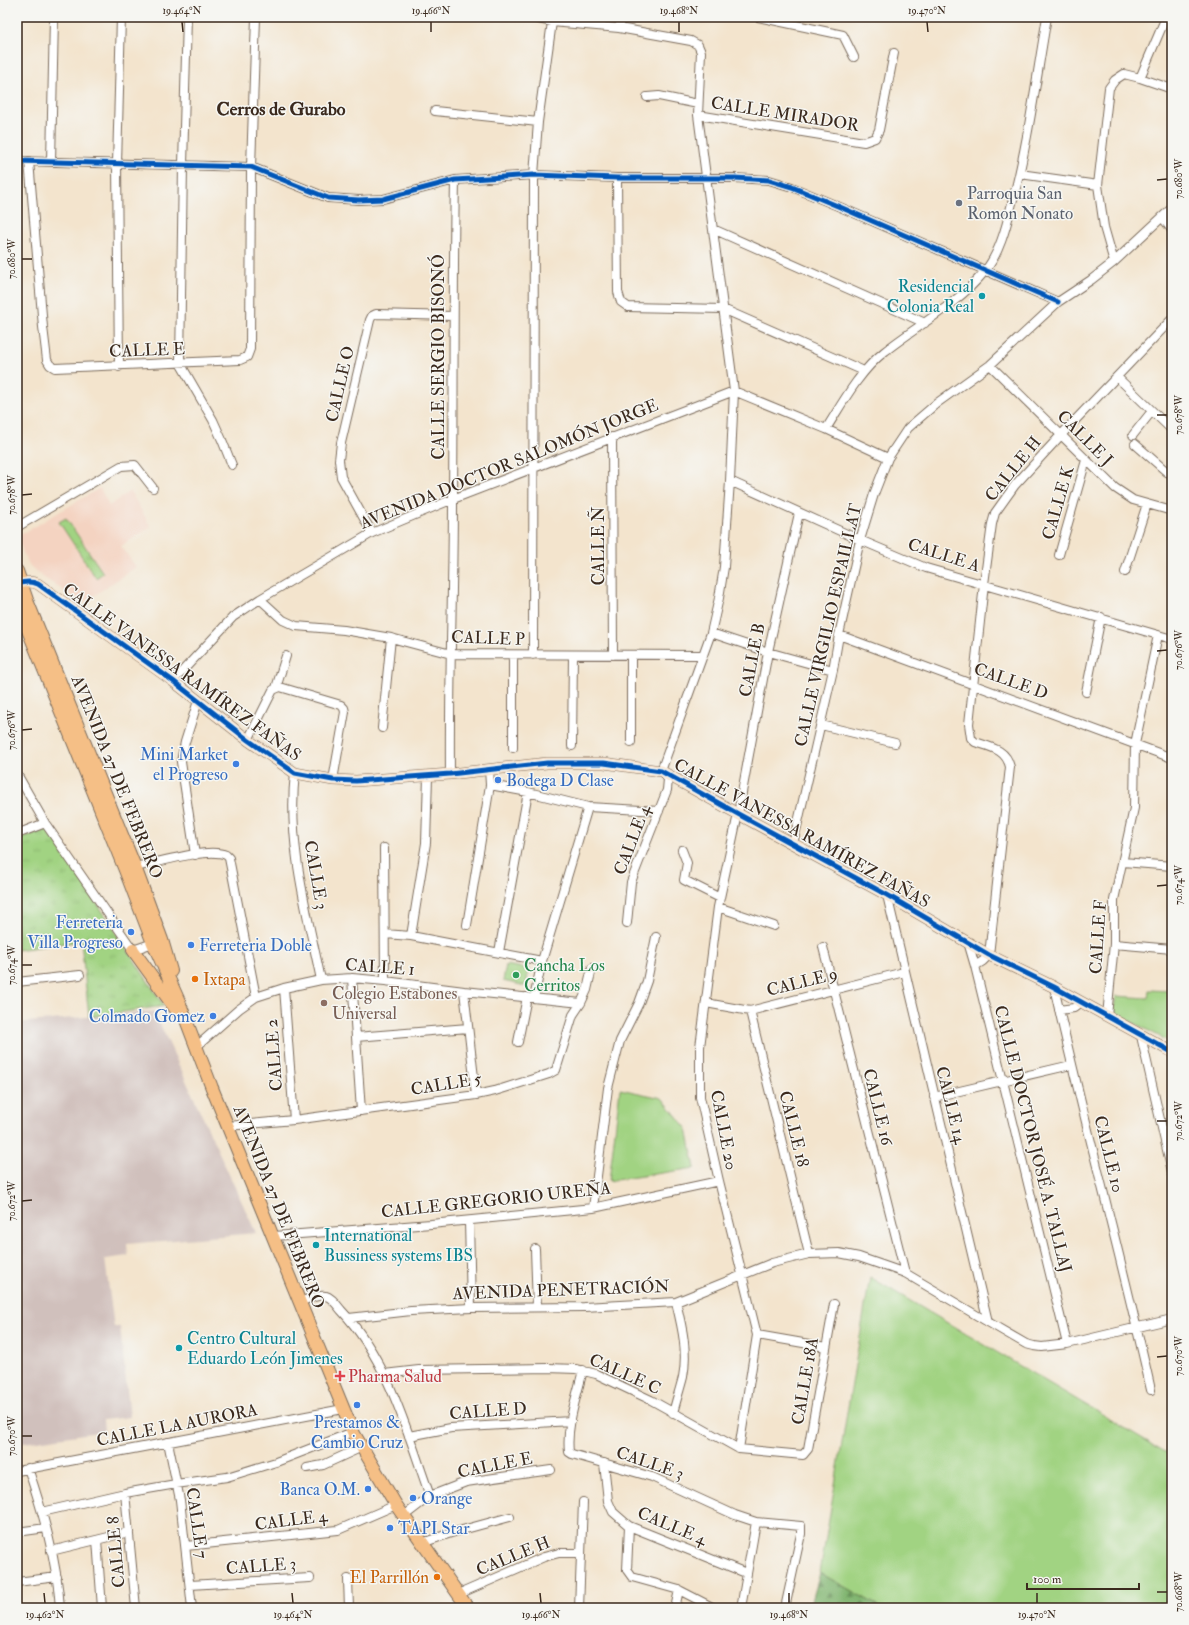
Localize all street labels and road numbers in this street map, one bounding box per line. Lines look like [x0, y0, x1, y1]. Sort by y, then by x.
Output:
street label: CALLE MIRADOR [709, 92, 861, 136]
street label: CALLE SERGIO BISONÓ [427, 254, 449, 460]
street label: CALLE E [109, 338, 185, 362]
street label: CALLE O [321, 344, 359, 424]
street label: AVENIDA DOCTOR SALOMÓN JORGE [355, 393, 662, 535]
street label: CALLE J [1052, 406, 1117, 471]
street label: CALLE H [980, 432, 1046, 506]
street label: CALLE K [1037, 463, 1079, 542]
street label: CALLE VIRGILIO ESPAILLAT [790, 501, 866, 749]
street label: CALLE Ñ [587, 506, 609, 585]
street label: CALLE A [905, 534, 983, 577]
street label: CALLE VANESSA RAMÍREZ FAÑAS [59, 578, 306, 766]
street label: CALLE B [735, 621, 769, 699]
street label: CALLE P [451, 626, 525, 650]
street label: CALLE D [971, 658, 1051, 704]
street label: AVENIDA 27 DE FEBRERO [66, 671, 167, 882]
street label: CALLE VANESSA RAMÍREZ FAÑAS [670, 753, 934, 912]
street label: CALLE 4 [609, 801, 655, 878]
street label: CALLE 3 [300, 839, 332, 911]
street label: CALLE F [1085, 899, 1111, 975]
street label: CALLE 1 [344, 954, 416, 980]
street label: CALLE 9 [764, 963, 840, 1001]
street label: CALLE DOCTOR JOSÉ A. TALLAJ [989, 1003, 1077, 1275]
street label: CALLE 2 [261, 1018, 287, 1092]
street label: CALLE 14 [931, 1064, 971, 1147]
street label: CALLE 16 [858, 1066, 898, 1149]
street label: CALLE 5 [409, 1068, 483, 1100]
street label: CALLE 20 [706, 1088, 742, 1172]
street label: CALLE 18 [774, 1089, 814, 1169]
street label: AVENIDA 27 DE FEBRERO [228, 1101, 329, 1312]
street label: CALLE 10 [1089, 1113, 1129, 1195]
street label: CALLE GREGORIO UREÑA [380, 1176, 612, 1223]
street label: AVENIDA PENETRACIÓN [451, 1275, 671, 1304]
street label: CALLE 18A [787, 1335, 823, 1426]
street label: CALLE C [586, 1349, 664, 1399]
street label: CALLE D [449, 1398, 527, 1424]
street label: CALLE LA AURORA [95, 1399, 260, 1451]
street label: CALLE 3 [613, 1442, 687, 1484]
street label: CALLE E [456, 1447, 534, 1483]
street label: CALLE 7 [182, 1486, 212, 1560]
street label: CALLE 4 [634, 1502, 710, 1550]
street label: CALLE 4 [254, 1505, 329, 1535]
street label: CALLE 8 [102, 1515, 130, 1589]
street label: CALLE H [473, 1532, 553, 1580]
street label: CALLE 3 [225, 1553, 297, 1579]

